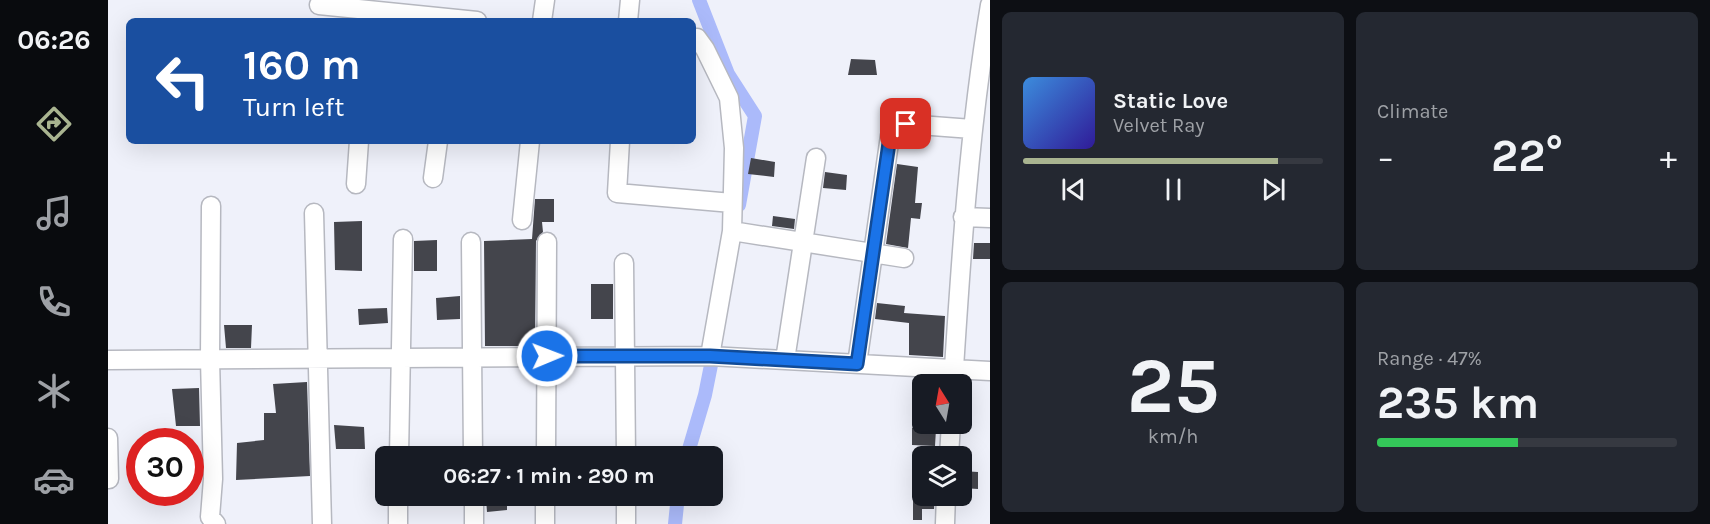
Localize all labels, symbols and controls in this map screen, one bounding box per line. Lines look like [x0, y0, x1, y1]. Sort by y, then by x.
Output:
text: 06:26 [17, 24, 91, 56]
text: 160 m [243, 40, 361, 90]
icon: left [144, 42, 222, 120]
text: Static Love [1113, 88, 1228, 114]
text: Turn left [243, 91, 344, 123]
pin [880, 98, 931, 149]
text: Climate [1377, 100, 1448, 123]
icon: directions [33, 103, 75, 145]
icon: arrive [889, 107, 922, 140]
text: Velvet Ray [1113, 114, 1205, 137]
text: 22° [1491, 130, 1563, 182]
text: − [1377, 138, 1394, 176]
text: + [1660, 138, 1677, 176]
icon: previous [1057, 173, 1090, 206]
icon: pause [1157, 173, 1190, 206]
icon: next [1257, 173, 1290, 206]
icon: music [33, 192, 75, 234]
icon: phone [33, 281, 75, 323]
position arrow [515, 324, 579, 388]
text: 25 [1127, 340, 1219, 432]
text: Range · 47% [1377, 347, 1482, 370]
icon: climate [33, 370, 75, 412]
north arrow [912, 374, 972, 434]
map controls [912, 374, 972, 506]
text: 235 km [1377, 377, 1539, 429]
text: km/h [1148, 425, 1198, 448]
speed limit sign: 30 [126, 428, 204, 506]
button: layers [912, 446, 972, 506]
icon: car [33, 459, 75, 501]
text: 06:27 · 1 min · 290 m [443, 463, 655, 489]

